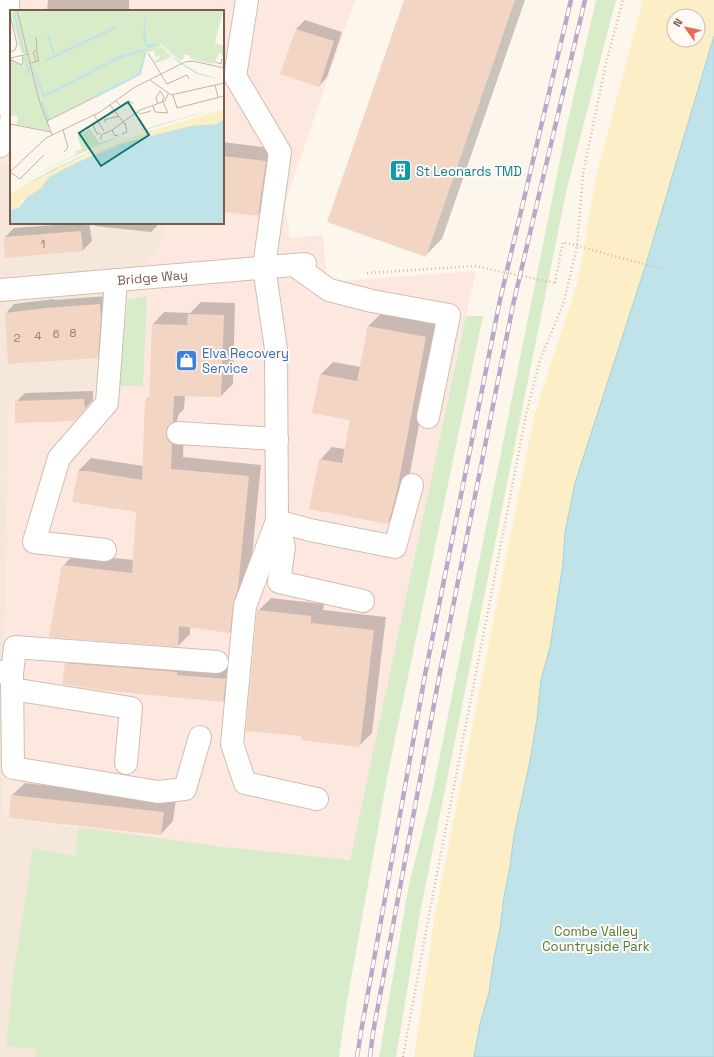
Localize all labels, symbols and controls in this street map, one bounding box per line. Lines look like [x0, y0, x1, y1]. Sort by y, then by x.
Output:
north arrow [666, 8, 706, 48]
inset map [10, 10, 224, 224]
text: N [670, 16, 685, 29]
building icon: St Leonards TMD [387, 158, 413, 184]
place label: St Leonards TMD [416, 163, 522, 180]
house number: 1 [41, 237, 45, 251]
street label: Bridge Way [116, 266, 189, 289]
house number: 8 [70, 326, 77, 340]
house number: 6 [53, 327, 60, 341]
house number: 4 [35, 329, 42, 343]
house number: 2 [14, 331, 21, 345]
place label: Elva Recovery Service [202, 345, 289, 377]
shop icon: Elva Recovery Service [173, 347, 199, 373]
park label: Combe Valley Countryside Park [542, 923, 650, 955]

